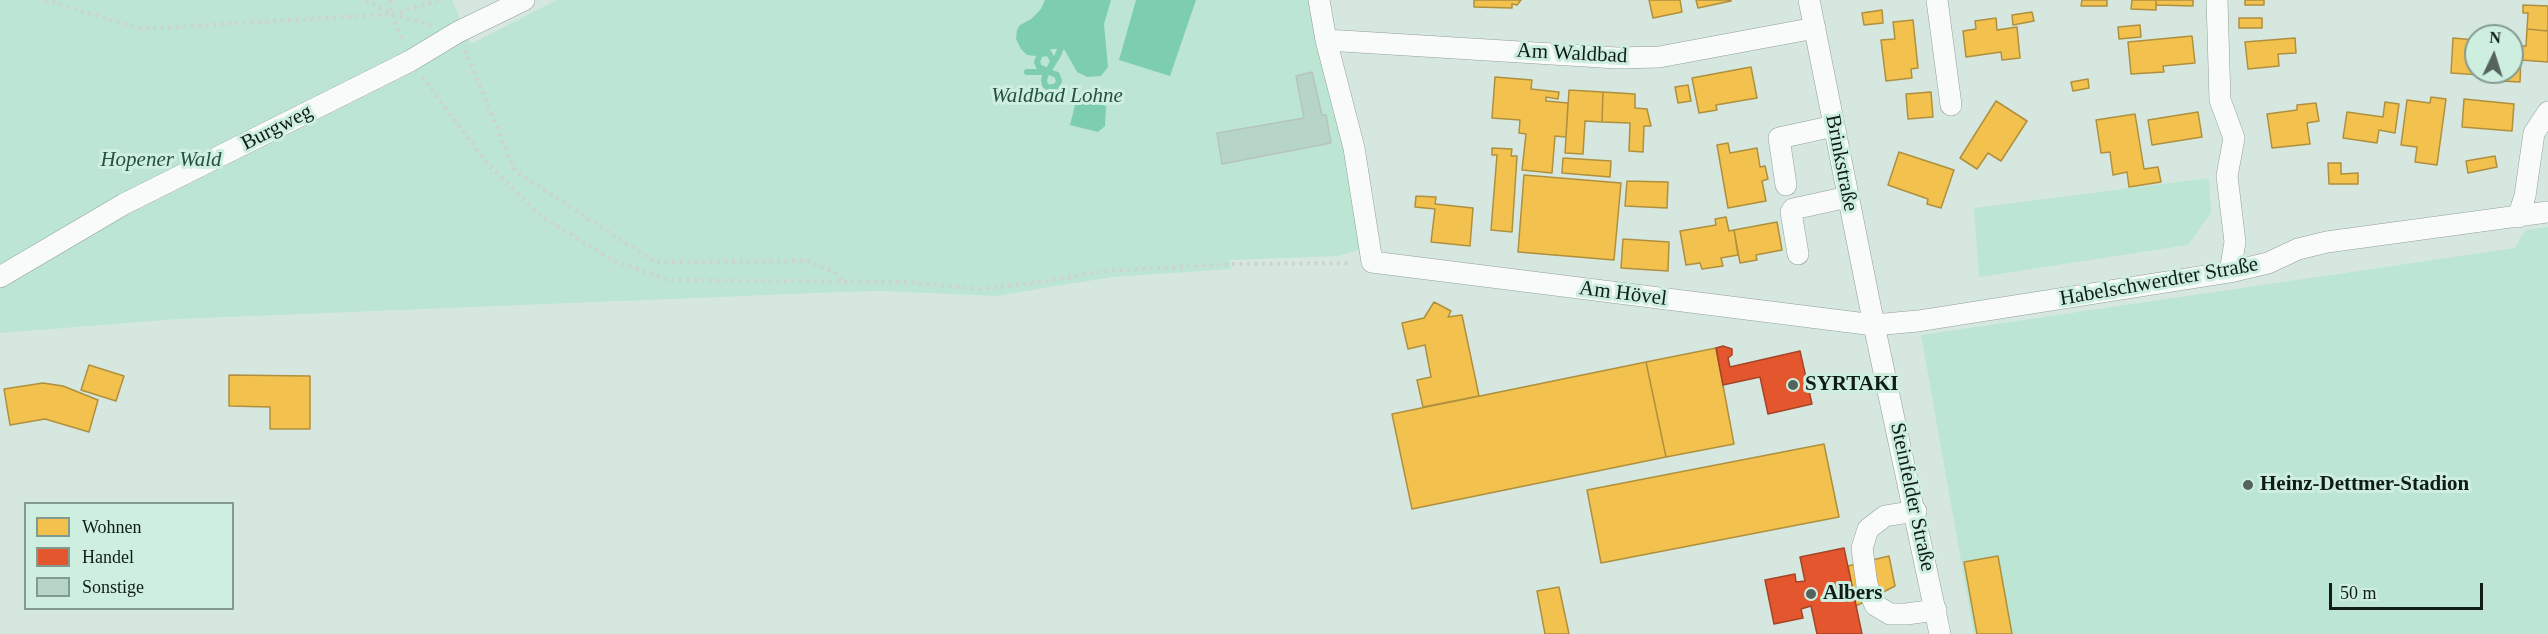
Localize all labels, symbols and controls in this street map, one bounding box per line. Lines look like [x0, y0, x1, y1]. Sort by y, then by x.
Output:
north arrow [2464, 24, 2524, 84]
text: N [2489, 29, 2502, 46]
street label: Am Waldbad [1516, 39, 1628, 69]
park label: Waldbad Lohne [991, 83, 1123, 109]
street label: Burgweg [237, 99, 317, 157]
street label: Brinkstraße [1819, 113, 1863, 213]
park label: Hopener Wald [100, 147, 222, 173]
street label: Habelschwerdter Straße [2058, 252, 2260, 312]
street label: Am Hövel [1578, 276, 1668, 312]
place label: SYRTAKI [1805, 372, 1898, 398]
marker: SYRTAKI [1786, 378, 1800, 392]
street label: Steinfelder Straße [1884, 421, 1940, 573]
place label: Heinz-Dettmer-Stadion [2260, 472, 2469, 498]
marker: Heinz-Dettmer-Stadion [2241, 478, 2255, 492]
legend [24, 502, 234, 610]
text: Wohnen [82, 517, 142, 537]
text: Handel [82, 547, 134, 567]
scale bar [2332, 571, 2486, 609]
text: Sonstige [82, 577, 144, 597]
place label: Albers [1823, 581, 1882, 607]
text: 50 m [2340, 583, 2377, 603]
marker: Albers [1804, 587, 1818, 601]

